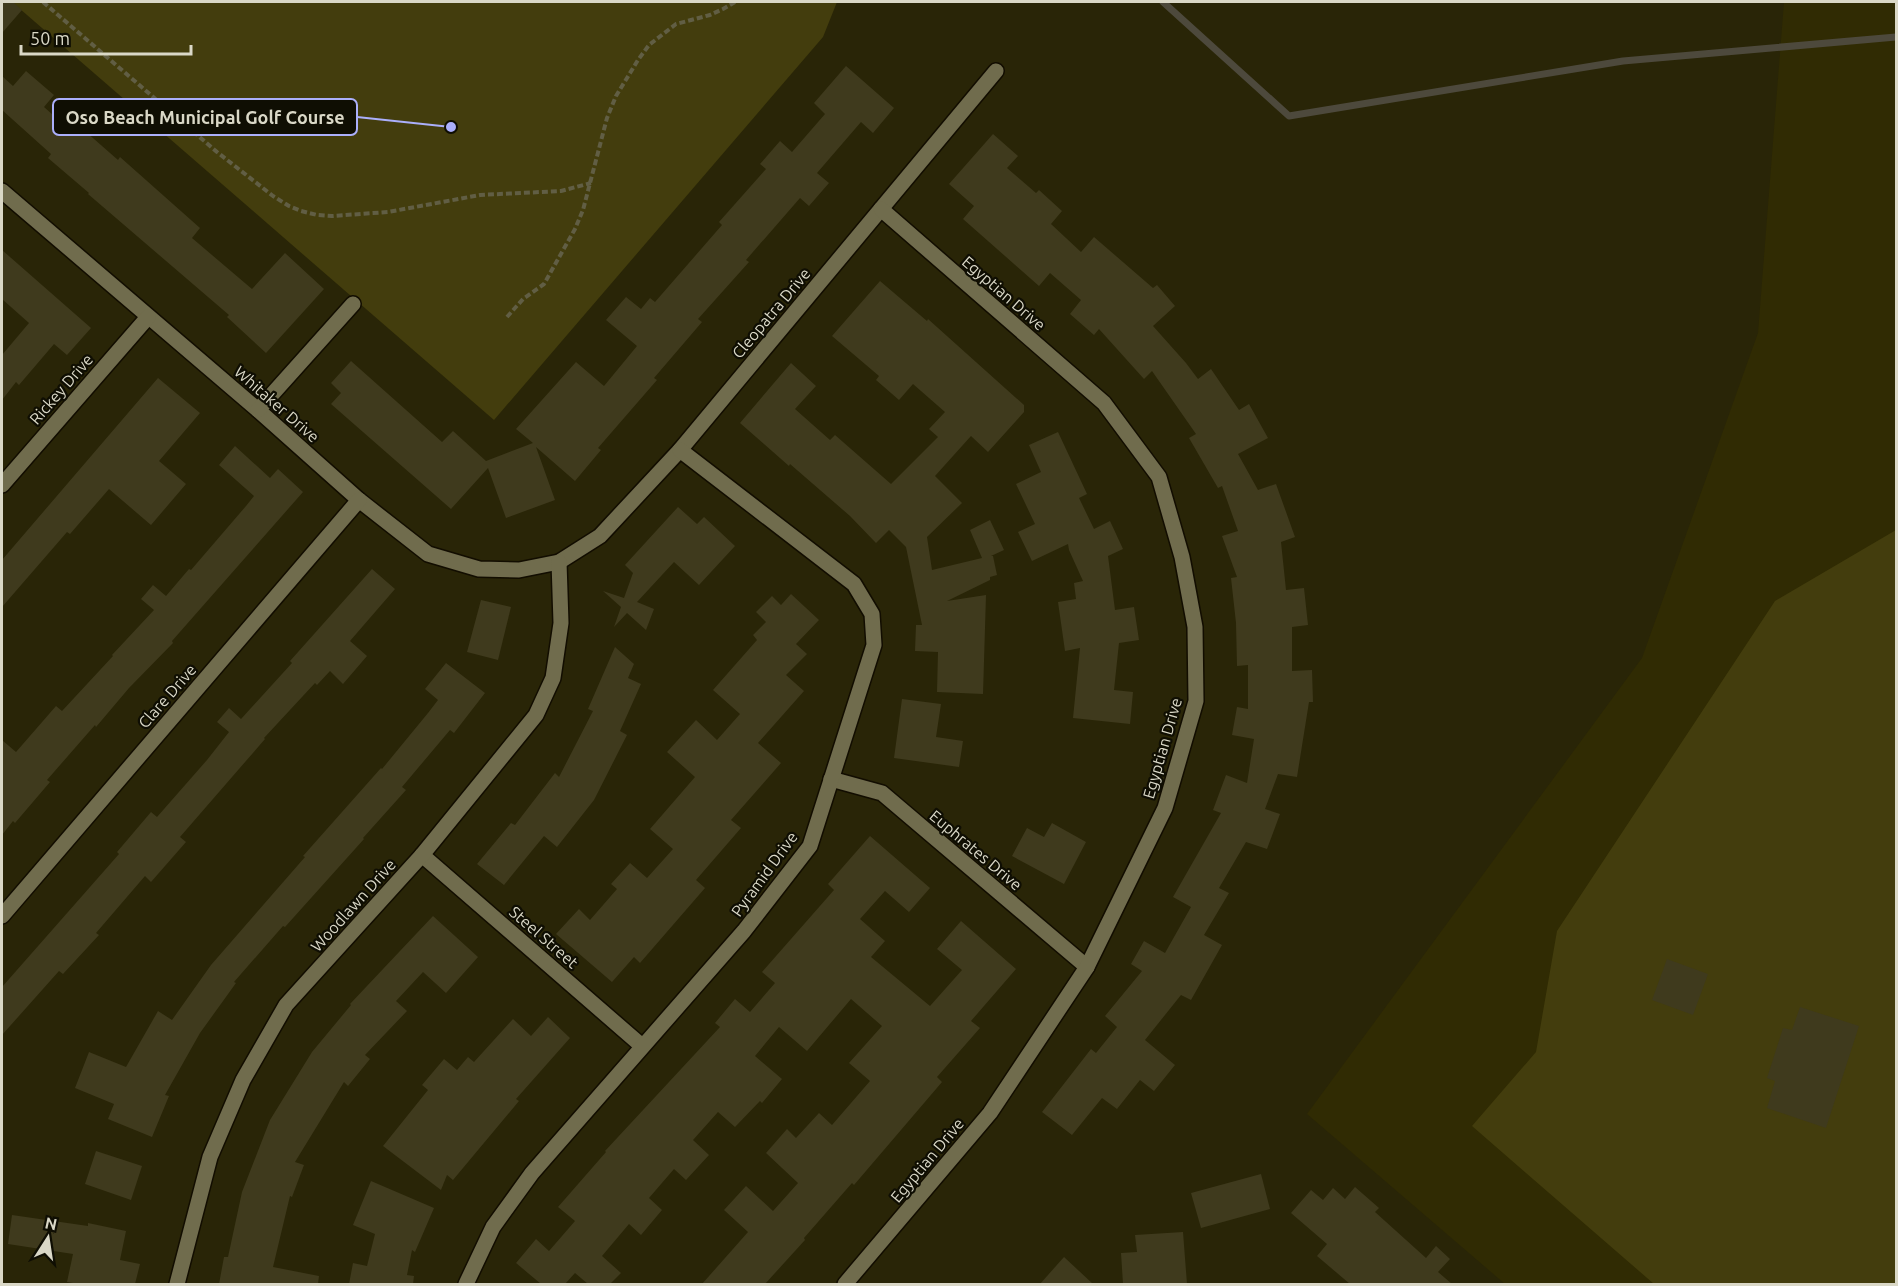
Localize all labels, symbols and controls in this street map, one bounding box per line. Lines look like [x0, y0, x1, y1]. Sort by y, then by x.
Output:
scale bar [21, 18, 190, 56]
text: 50 m [30, 28, 70, 48]
callout: Oso Beach Municipal Golf Course [53, 99, 357, 135]
text: Oso Beach Municipal Golf Course [65, 107, 345, 127]
street label: Egyptian Drive [959, 252, 1049, 334]
street label: Cleopatra Drive [728, 264, 814, 362]
street label: Rickey Drive [26, 350, 96, 428]
street label: Whitaker Drive [231, 362, 323, 446]
street label: Clare Drive [134, 660, 200, 732]
street label: Egyptian Drive [1139, 696, 1185, 800]
street label: Euphrates Drive [926, 806, 1026, 894]
street label: Pyramid Drive [727, 828, 801, 920]
street label: Woodlawn Drive [307, 855, 399, 955]
street label: Steel Street [506, 902, 582, 972]
street label: Egyptian Drive [887, 1114, 967, 1206]
north arrow [18, 1208, 78, 1268]
text: N [43, 1213, 59, 1233]

